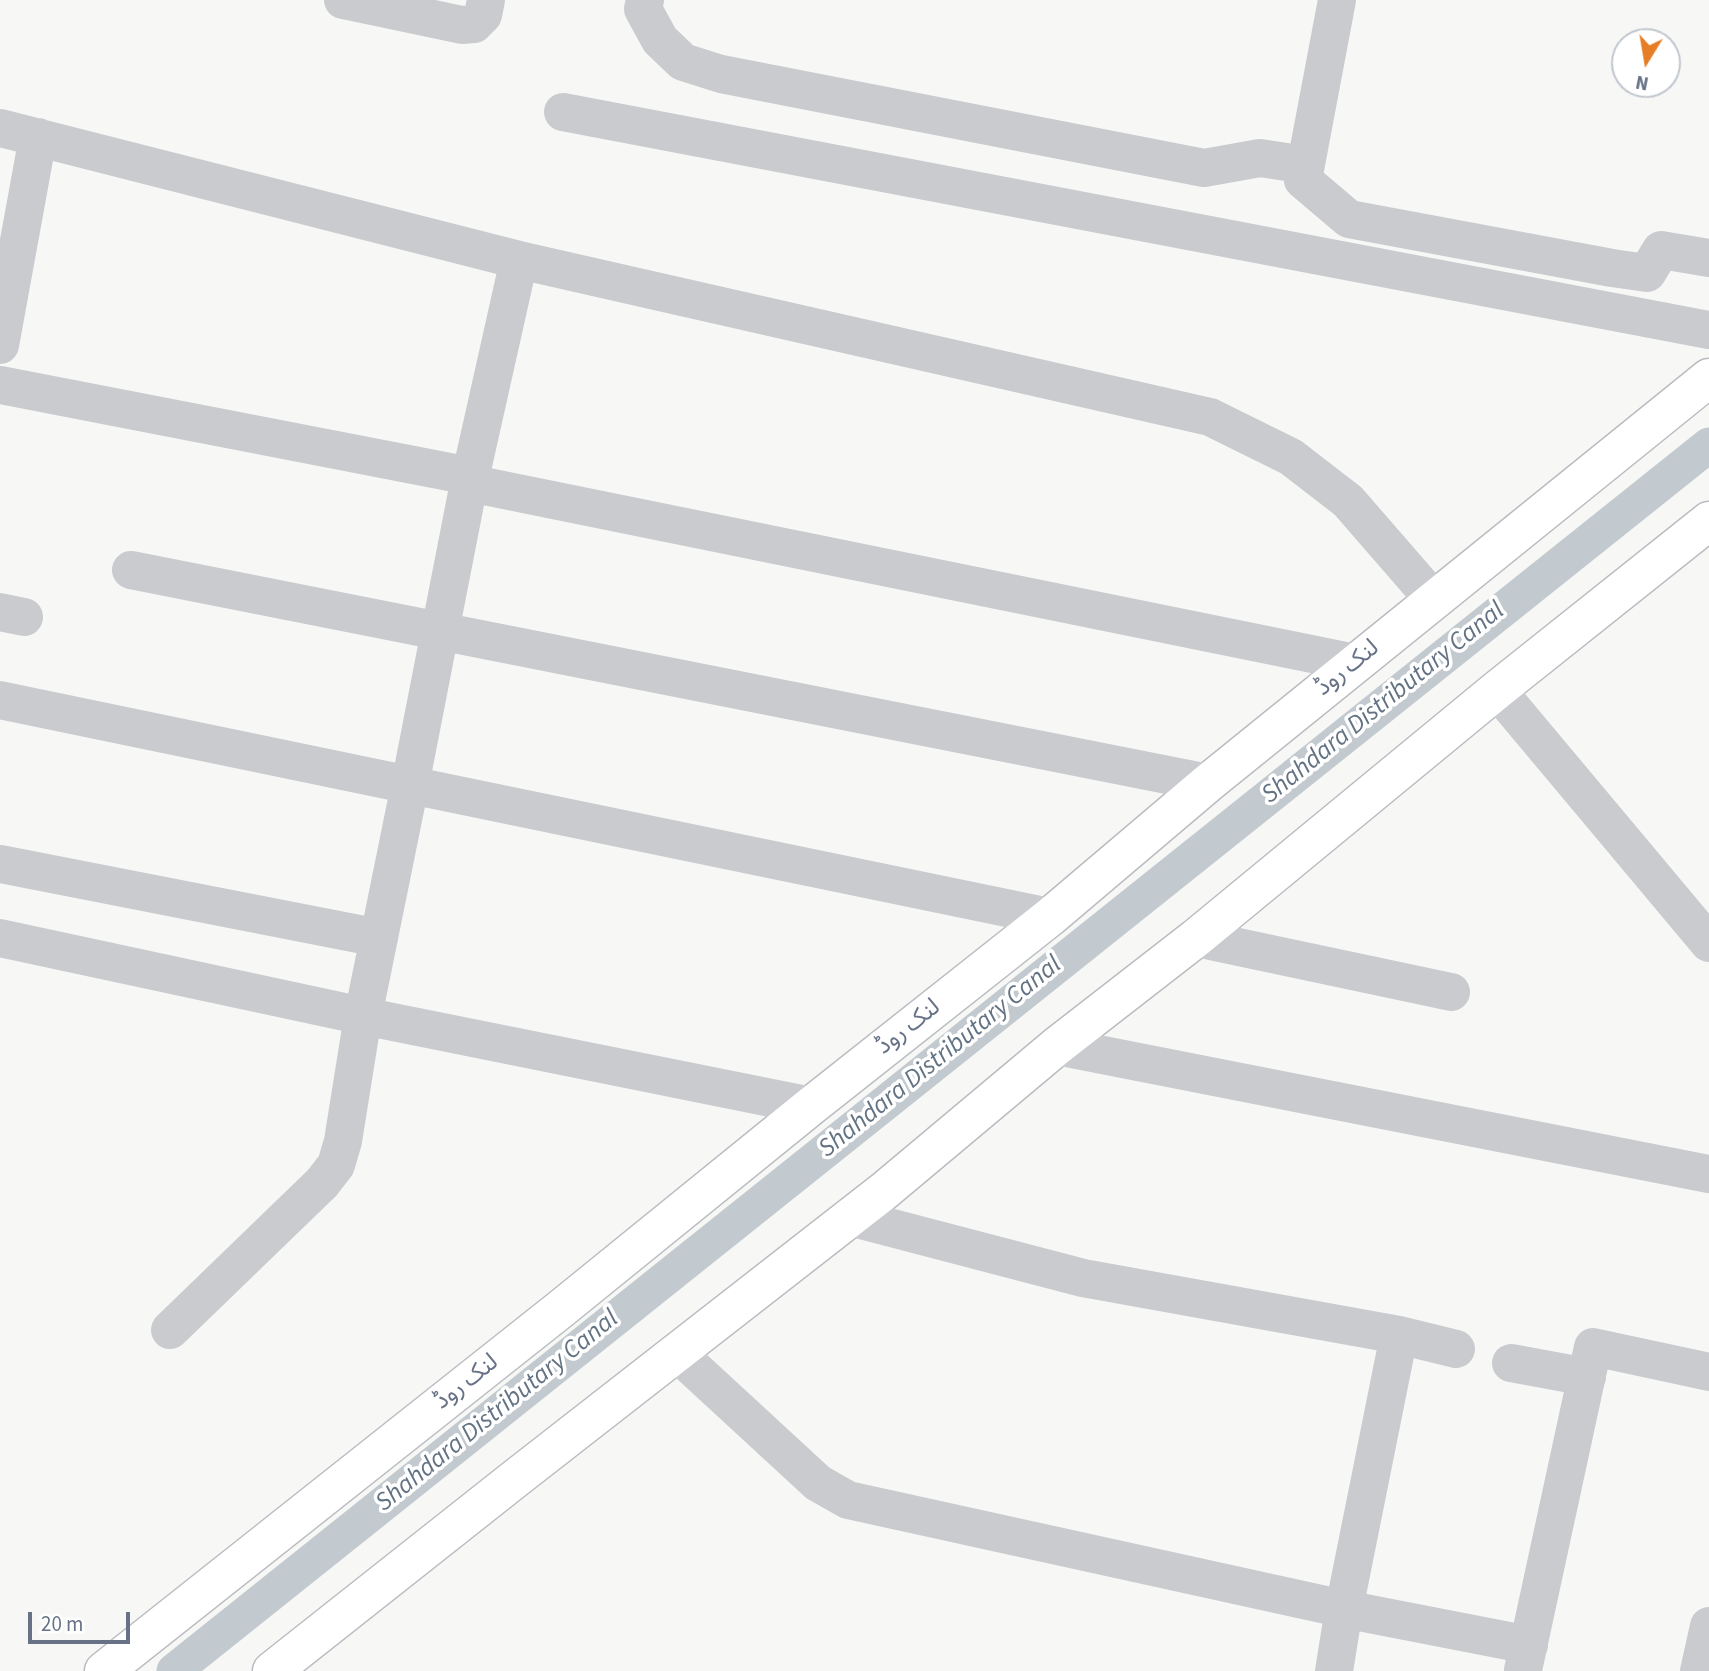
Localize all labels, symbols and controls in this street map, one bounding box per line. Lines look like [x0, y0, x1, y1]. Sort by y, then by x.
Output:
north arrow [1611, 28, 1681, 98]
text: N [1634, 68, 1651, 97]
water label: Shahdara Distributary Canal [1256, 596, 1512, 812]
street label: لنک روڈ [1310, 635, 1386, 703]
water label: Shahdara Distributary Canal [813, 950, 1069, 1166]
street label: لنک روڈ [871, 994, 947, 1062]
water label: Shahdara Distributary Canal [370, 1304, 626, 1520]
street label: لنک روڈ [429, 1349, 505, 1417]
scale bar [32, 1598, 133, 1642]
text: 20 m [41, 1609, 83, 1639]

